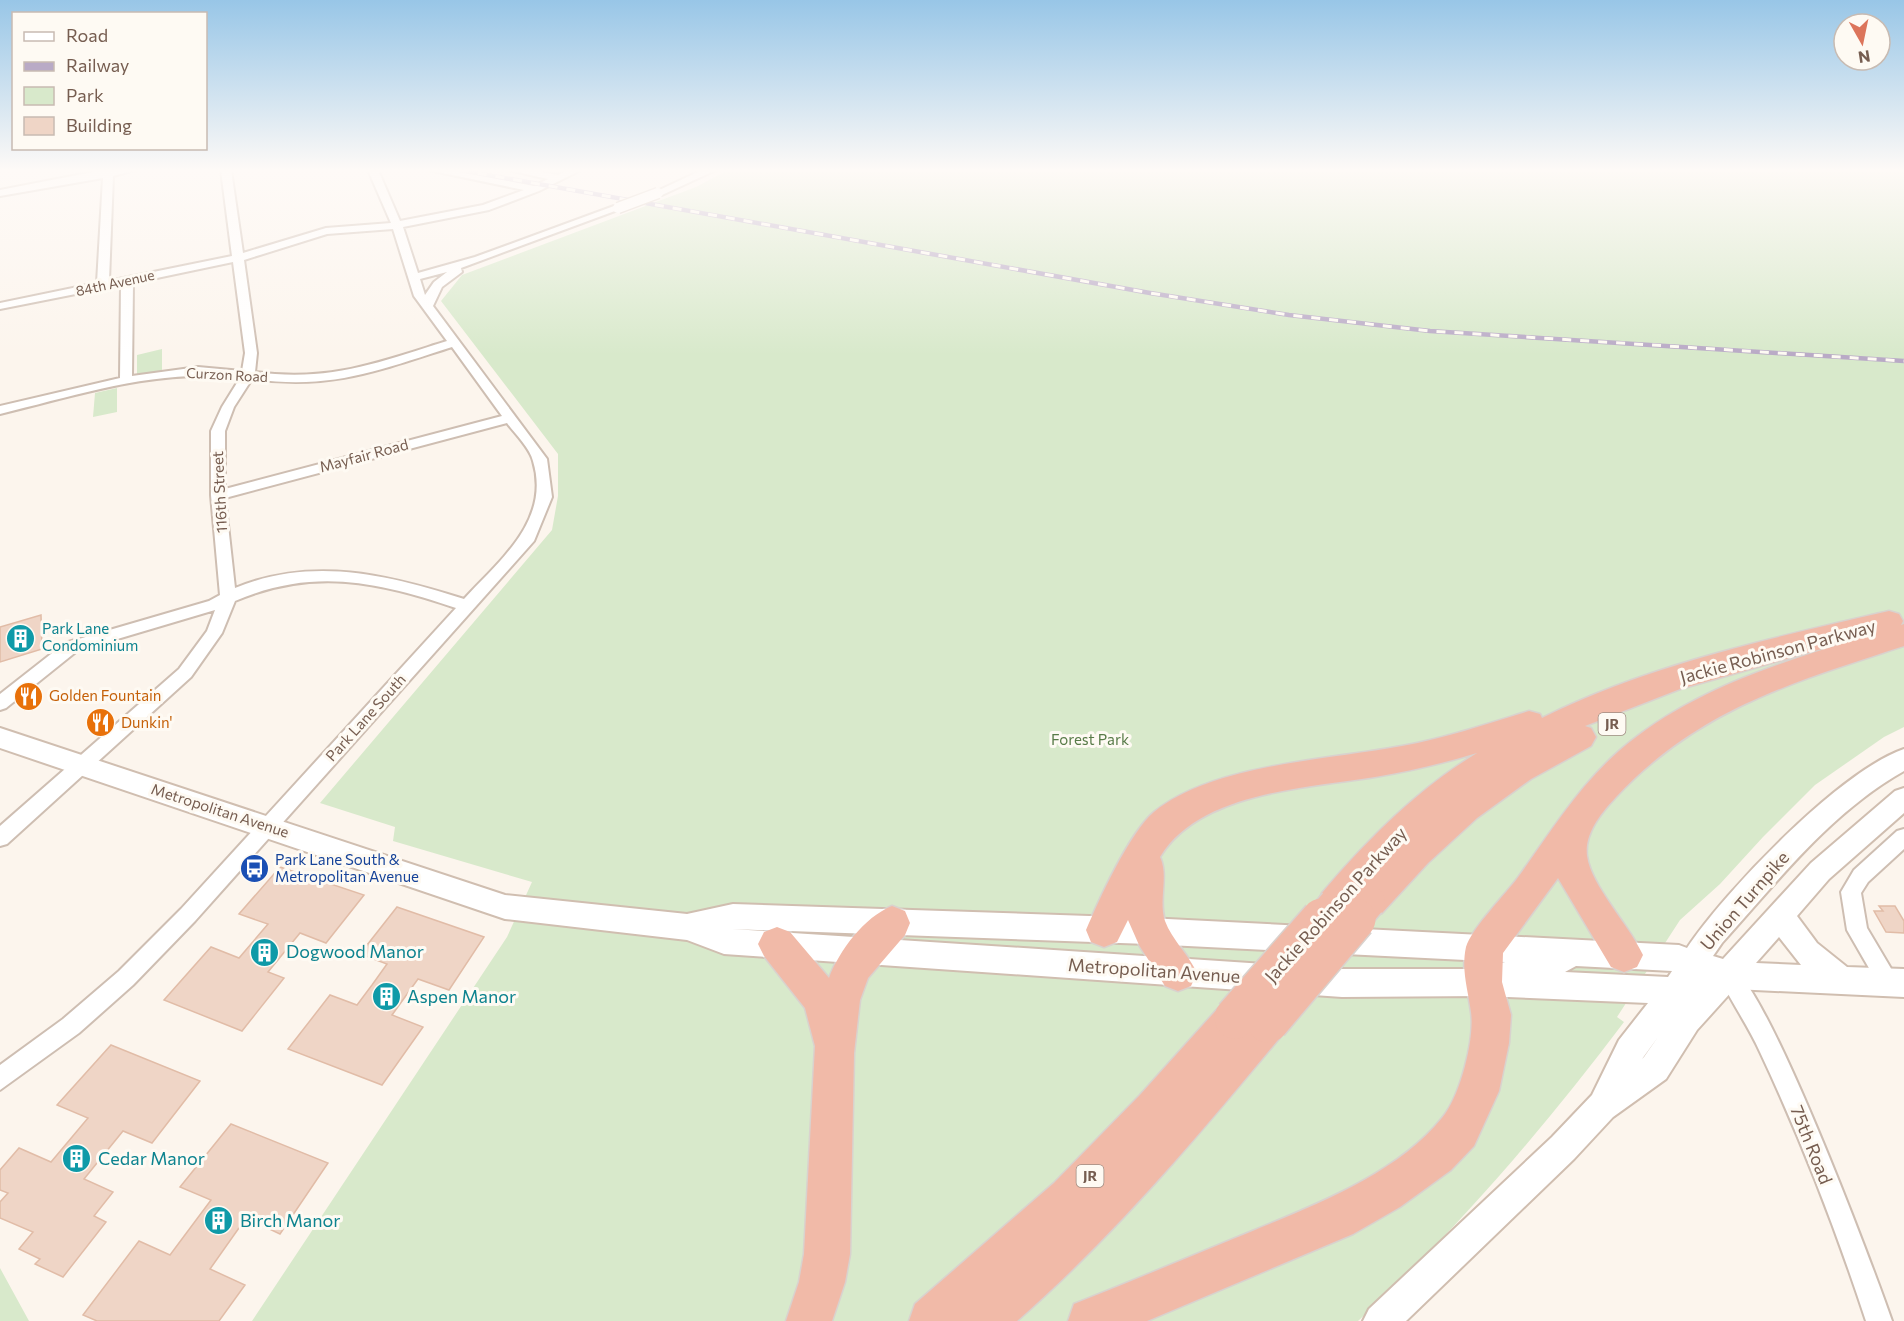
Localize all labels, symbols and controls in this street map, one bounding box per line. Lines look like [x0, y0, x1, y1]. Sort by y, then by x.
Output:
legend [12, 12, 207, 150]
north arrow [1832, 12, 1892, 72]
text: Road [66, 24, 108, 46]
text: N [1857, 47, 1872, 68]
text: Railway [66, 54, 129, 76]
text: Park [66, 84, 104, 106]
text: Building [66, 114, 132, 136]
street label: 84th Avenue [74, 266, 156, 299]
street label: Curzon Road [186, 364, 268, 385]
street label: Mayfair Road [317, 435, 410, 476]
street label: 116th Street [208, 451, 230, 533]
street label: Jackie Robinson Parkway [1677, 614, 1878, 688]
place label: Park Lane Condominium [42, 619, 138, 654]
building icon: Park Lane Condominium [5, 622, 37, 654]
street label: Park Lane South [321, 670, 409, 765]
restaurant icon: Golden Fountain [12, 680, 44, 712]
place label: Golden Fountain [49, 686, 161, 704]
restaurant icon: Dunkin' [84, 707, 116, 739]
place label: Dunkin' [121, 713, 173, 731]
road number: JR [1598, 713, 1626, 735]
park label: Forest Park [1051, 730, 1129, 748]
street label: Metropolitan Avenue [149, 779, 292, 841]
street label: Jackie Robinson Parkway [1260, 822, 1411, 987]
street label: Union Turnpike [1695, 846, 1793, 954]
place label: Park Lane South & Metropolitan Avenue [275, 850, 419, 885]
bus stop icon: Park Lane South & Metropolitan Avenue [238, 853, 270, 885]
building icon: Dogwood Manor [249, 936, 281, 968]
place label: Dogwood Manor [286, 940, 424, 962]
street label: Metropolitan Avenue [1067, 953, 1241, 987]
building icon: Aspen Manor [370, 981, 402, 1013]
place label: Aspen Manor [407, 985, 516, 1007]
street label: 75th Road [1786, 1102, 1838, 1187]
building icon: Cedar Manor [61, 1143, 93, 1175]
place label: Cedar Manor [98, 1147, 205, 1169]
road number: JR [1076, 1165, 1104, 1187]
building icon: Birch Manor [203, 1205, 235, 1237]
place label: Birch Manor [240, 1209, 341, 1231]

